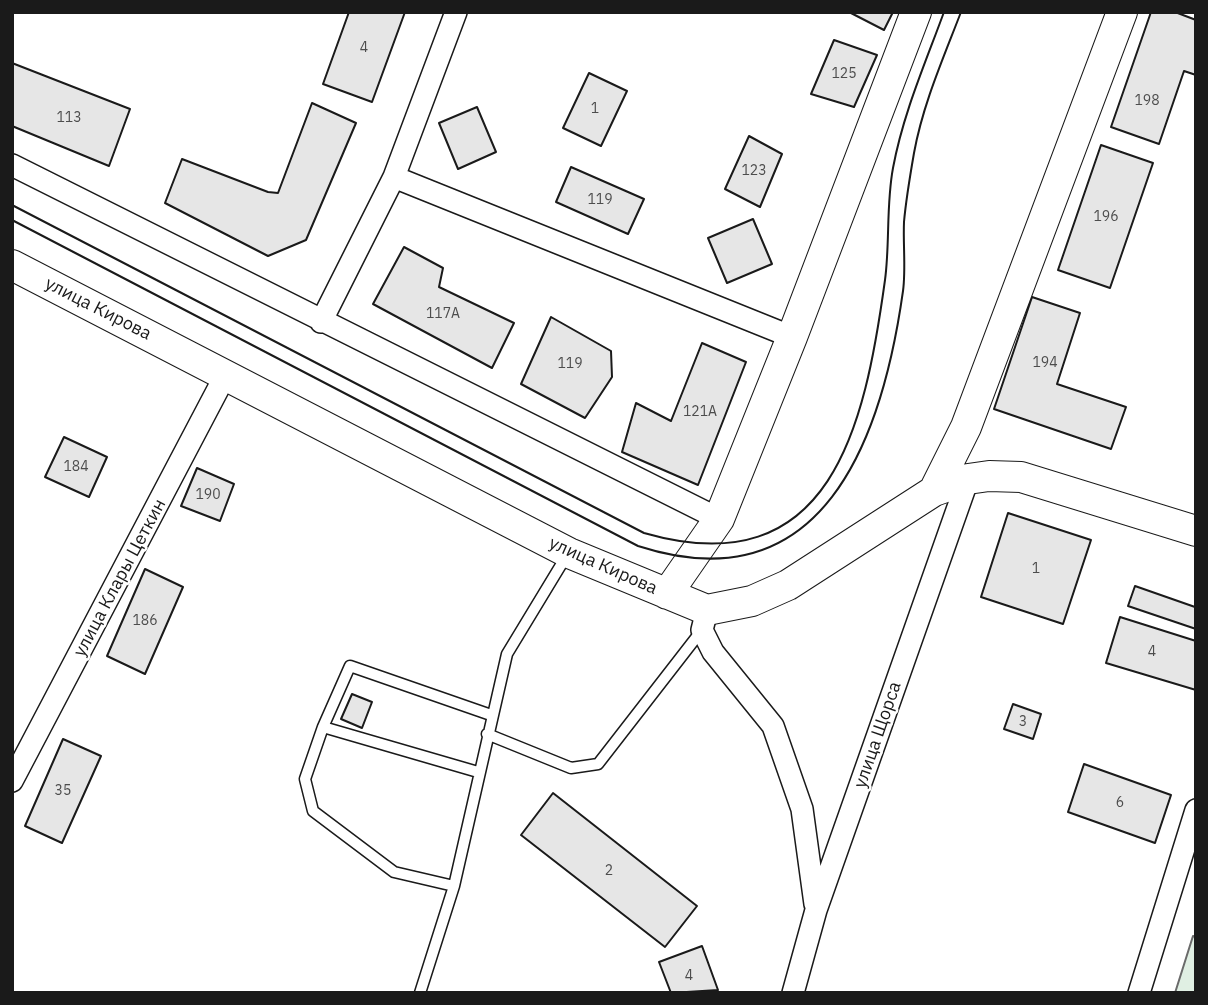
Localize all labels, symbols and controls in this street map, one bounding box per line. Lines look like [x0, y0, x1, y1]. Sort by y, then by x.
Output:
house number: 4 [360, 40, 368, 56]
house number: 125 [831, 66, 857, 82]
house number: 198 [1134, 93, 1160, 109]
house number: 1 [591, 101, 599, 117]
house number: 113 [56, 110, 82, 126]
house number: 123 [741, 163, 767, 179]
house number: 119 [587, 192, 613, 208]
house number: 196 [1093, 209, 1119, 225]
street label: улица Кирова [41, 273, 155, 345]
house number: 117А [426, 306, 460, 322]
house number: 194 [1032, 355, 1058, 371]
house number: 119 [557, 356, 583, 372]
house number: 121А [683, 404, 717, 420]
house number: 184 [63, 459, 89, 475]
house number: 190 [195, 487, 221, 503]
street label: улица Клары Цеткин [69, 495, 171, 661]
street label: улица Кирова [545, 532, 661, 600]
house number: 1 [1032, 561, 1040, 577]
house number: 186 [132, 613, 158, 629]
house number: 4 [1148, 644, 1156, 660]
street label: улица Щорса [850, 679, 906, 791]
house number: 3 [1019, 714, 1027, 730]
house number: 35 [55, 783, 71, 799]
house number: 6 [1116, 795, 1124, 811]
house number: 2 [605, 863, 613, 879]
house number: 4 [685, 968, 693, 984]

